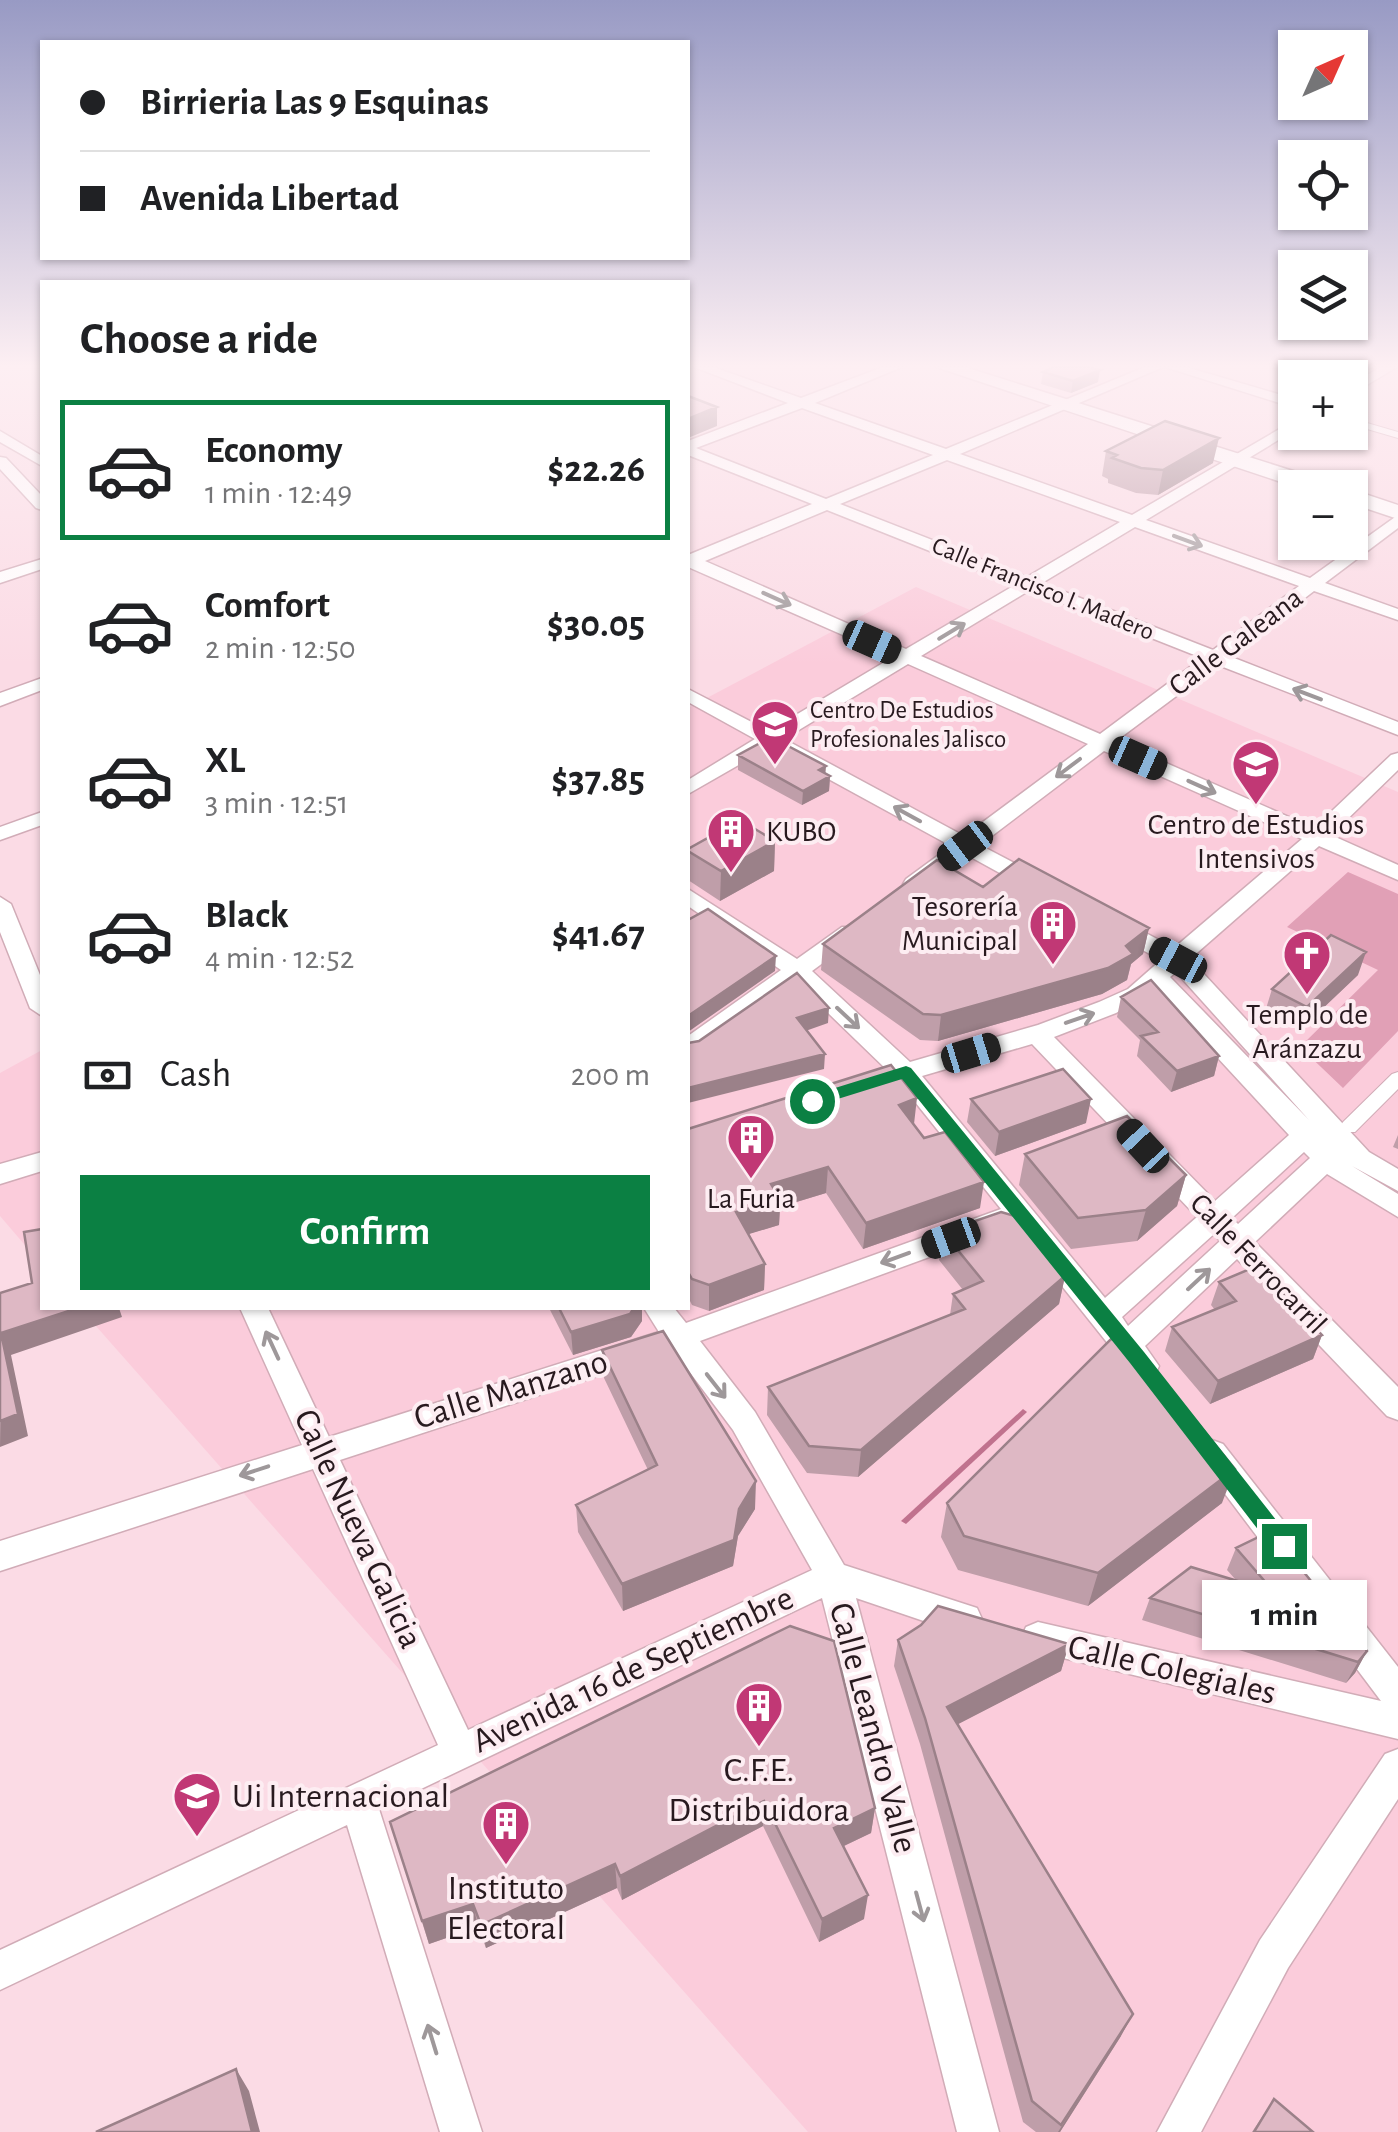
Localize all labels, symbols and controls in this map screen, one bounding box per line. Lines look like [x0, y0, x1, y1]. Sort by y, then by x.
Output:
north arrow [1278, 30, 1368, 120]
map controls [1278, 30, 1368, 560]
text: Birrieria Las 9 Esquinas [140, 84, 489, 122]
button: locate [1278, 140, 1368, 230]
text: Avenida Libertad [140, 180, 399, 218]
button: layers [1278, 250, 1368, 340]
text: Choose a ride [80, 317, 318, 362]
button: + [1278, 360, 1368, 450]
icon: car [85, 425, 175, 515]
text: Economy [205, 432, 343, 470]
text: $22.26 [547, 451, 645, 489]
button: − [1278, 470, 1368, 560]
text: 1 min · 12:49 [205, 477, 352, 509]
street label: Calle Francisco I. Madero [928, 533, 1158, 645]
one-way arrow [1172, 533, 1203, 551]
icon: car [85, 580, 175, 670]
street label: Calle Galeana [1164, 582, 1308, 702]
text: Comfort [205, 587, 330, 625]
one-way arrow [761, 591, 792, 609]
text: $30.05 [547, 606, 645, 644]
car [838, 616, 906, 668]
one-way arrow [937, 621, 966, 641]
text: 2 min · 12:50 [205, 632, 356, 664]
one-way arrow [1292, 683, 1323, 701]
school or university icon: Centro De Estudios Profesionales Jalisco [749, 698, 801, 766]
place label: Centro De Estudios Profesionales Jalisco [810, 698, 1006, 752]
car [1104, 732, 1172, 784]
icon: car [85, 735, 175, 825]
school or university icon: Centro de Estudios Intensivos [1230, 738, 1282, 806]
text: XL [205, 742, 245, 780]
one-way arrow [1055, 757, 1082, 778]
text: $37.85 [551, 761, 645, 799]
one-way arrow [1186, 779, 1217, 797]
text: 3 min · 12:51 [205, 787, 349, 819]
one-way arrow [893, 804, 922, 823]
building icon: KUBO [705, 806, 757, 874]
place label: Centro de Estudios Intensivos [1148, 810, 1364, 874]
car [932, 816, 998, 876]
place label: KUBO [766, 817, 836, 847]
icon: car [85, 890, 175, 980]
place label: Tesorería Municipal [902, 892, 1018, 956]
text: Black [205, 897, 289, 935]
building icon: Tesorería Municipal [1027, 898, 1079, 966]
text: $41.67 [552, 916, 645, 954]
church icon: Templo de Aránzazu [1281, 928, 1333, 996]
car [1144, 933, 1212, 987]
text: 4 min · 12:52 [205, 942, 354, 974]
place label: Templo de Aránzazu [1246, 1000, 1368, 1064]
one-way arrow [836, 1006, 860, 1030]
one-way arrow [1064, 1008, 1095, 1026]
car [938, 1030, 1004, 1076]
icon: cash [80, 1048, 135, 1103]
text: Cash [160, 1056, 231, 1094]
text: 200 m [571, 1059, 650, 1091]
route start [790, 1079, 835, 1124]
building icon: La Furia [725, 1112, 777, 1180]
car [1112, 1114, 1174, 1178]
button: Confirm [80, 1175, 650, 1290]
place label: La Furia [707, 1184, 795, 1214]
street label: Calle Ferrocarril [1184, 1188, 1332, 1340]
car [918, 1214, 984, 1262]
one-way arrow [880, 1250, 911, 1268]
one-way arrow [1186, 1267, 1210, 1291]
one-way arrow [262, 1331, 280, 1361]
street label: Calle Manzano [410, 1344, 612, 1436]
one-way arrow [705, 1372, 727, 1398]
street label: Calle Nueva Galicia [287, 1404, 429, 1654]
one-way arrow [239, 1464, 271, 1482]
route end [1262, 1524, 1307, 1569]
street label: Avenida 16 de Septiembre [467, 1580, 799, 1760]
callout: 1 min [1202, 1581, 1366, 1651]
street label: Calle Leandro Valle [823, 1599, 923, 1857]
text: 1 min [1251, 1599, 1318, 1631]
street label: Calle Colegiales [1065, 1629, 1279, 1711]
building icon: C.F.E. Distribuidora [733, 1680, 785, 1748]
place label: C.F.E. Distribuidora [668, 1753, 850, 1828]
school or university icon: Ui Internacional [171, 1770, 223, 1838]
place label: Ui Internacional [232, 1779, 449, 1814]
building icon: Instituto Electoral [480, 1798, 532, 1866]
place label: Instituto Electoral [447, 1871, 565, 1946]
one-way arrow [911, 1891, 930, 1922]
one-way arrow [422, 2024, 440, 2055]

